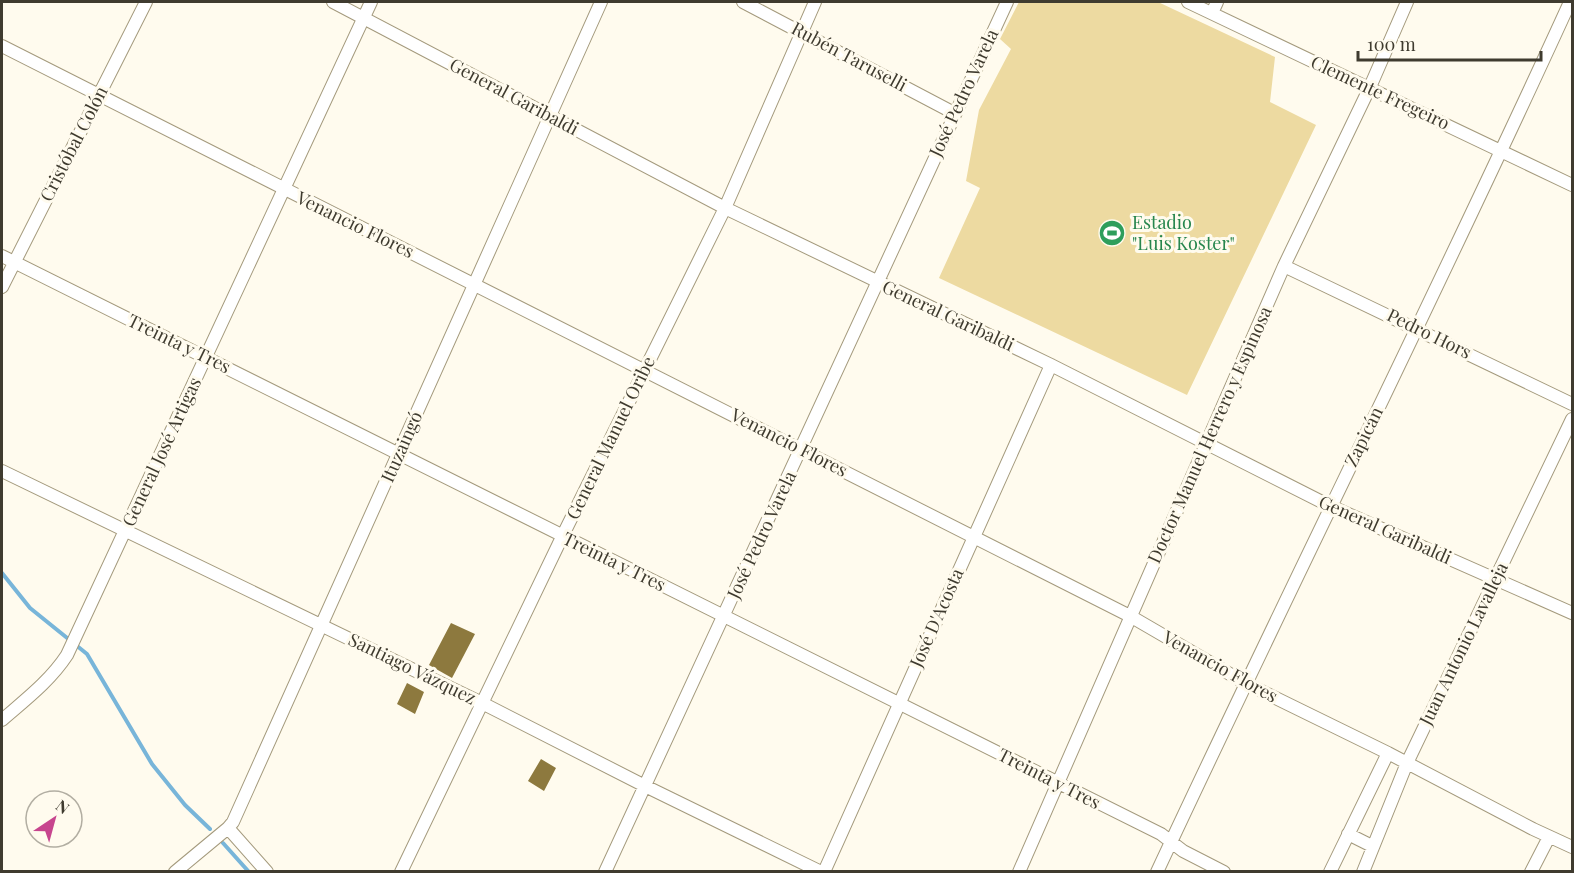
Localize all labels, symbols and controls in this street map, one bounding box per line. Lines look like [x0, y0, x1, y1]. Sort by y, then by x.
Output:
street label: Rubén Taruselli [788, 16, 911, 97]
scale bar [1358, 24, 1541, 62]
street label: José Pedro Varela [923, 25, 1003, 161]
text: 100 m [1367, 32, 1416, 56]
street label: Clemente Fregeiro [1307, 49, 1454, 135]
street label: General Garibaldi [446, 52, 583, 140]
street label: Cristóbal Colón [34, 82, 113, 205]
street label: Venancio Flores [292, 185, 418, 263]
place label: Estadio "Luis Koster" [1132, 210, 1235, 255]
sports icon: Estadio "Luis Koster" [1097, 218, 1127, 248]
street label: General Garibaldi [879, 274, 1018, 356]
street label: Doctor Manuel Herrero y Espinosa [1141, 302, 1277, 567]
street label: Pedro Hors [1383, 302, 1476, 364]
street label: Treinta y Tres [124, 308, 235, 378]
street label: General Manuel Oribe [560, 352, 660, 523]
street label: General José Artigas [116, 373, 206, 530]
street label: Venancio Flores [726, 402, 852, 482]
street label: Zapicán [1338, 402, 1388, 471]
street label: Ituzaingó [375, 407, 427, 486]
street label: José Pedro Varela [721, 467, 801, 603]
street label: General Garibaldi [1315, 489, 1456, 569]
street label: Treinta y Tres [559, 526, 670, 596]
street label: Juan Antonio Lavalleja [1413, 558, 1513, 730]
street label: José D'Acosta [903, 564, 969, 672]
street label: Venancio Flores [1158, 624, 1282, 708]
street label: Santiago Vázquez [345, 627, 480, 709]
street label: Treinta y Tres [994, 742, 1105, 814]
north arrow [24, 789, 84, 849]
text: N [52, 795, 74, 819]

